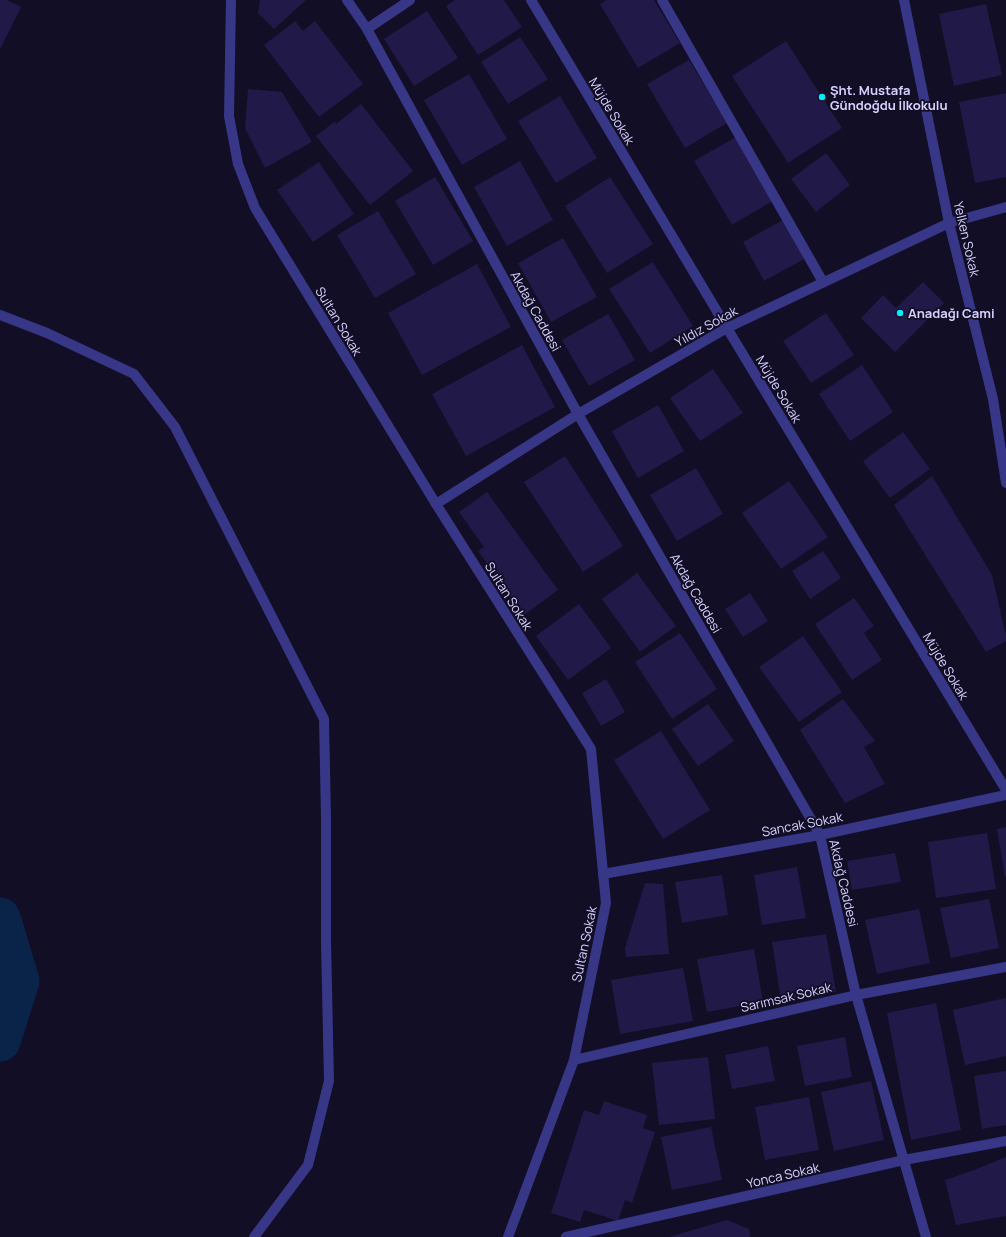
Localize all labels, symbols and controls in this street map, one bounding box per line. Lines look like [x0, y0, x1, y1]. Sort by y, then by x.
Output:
street label: Müjde Sokak [585, 74, 639, 149]
place label: Şht. Mustafa Gündoğdu İlkokulu [830, 81, 948, 114]
marker: Şht. Mustafa Gündoğdu İlkokulu [817, 92, 827, 102]
street label: Yelken Sokak [950, 200, 985, 279]
street label: Akdağ Caddesi [507, 268, 565, 354]
street label: Sultan Sokak [311, 283, 367, 359]
street label: Yıldız Sokak [671, 301, 741, 351]
place label: Anadağı Cami [908, 304, 995, 322]
marker: Anadağı Cami [895, 308, 905, 318]
street label: Müjde Sokak [752, 352, 806, 427]
street label: Akdağ Caddesi [666, 550, 726, 636]
street label: Sultan Sokak [481, 558, 537, 634]
street label: Müjde Sokak [919, 629, 973, 704]
street label: Sancak Sokak [760, 807, 845, 841]
street label: Akdağ Caddesi [825, 838, 863, 928]
street label: Sultan Sokak [567, 904, 601, 984]
street label: Sarımsak Sokak [739, 978, 834, 1016]
street label: Yonca Sokak [745, 1158, 822, 1192]

